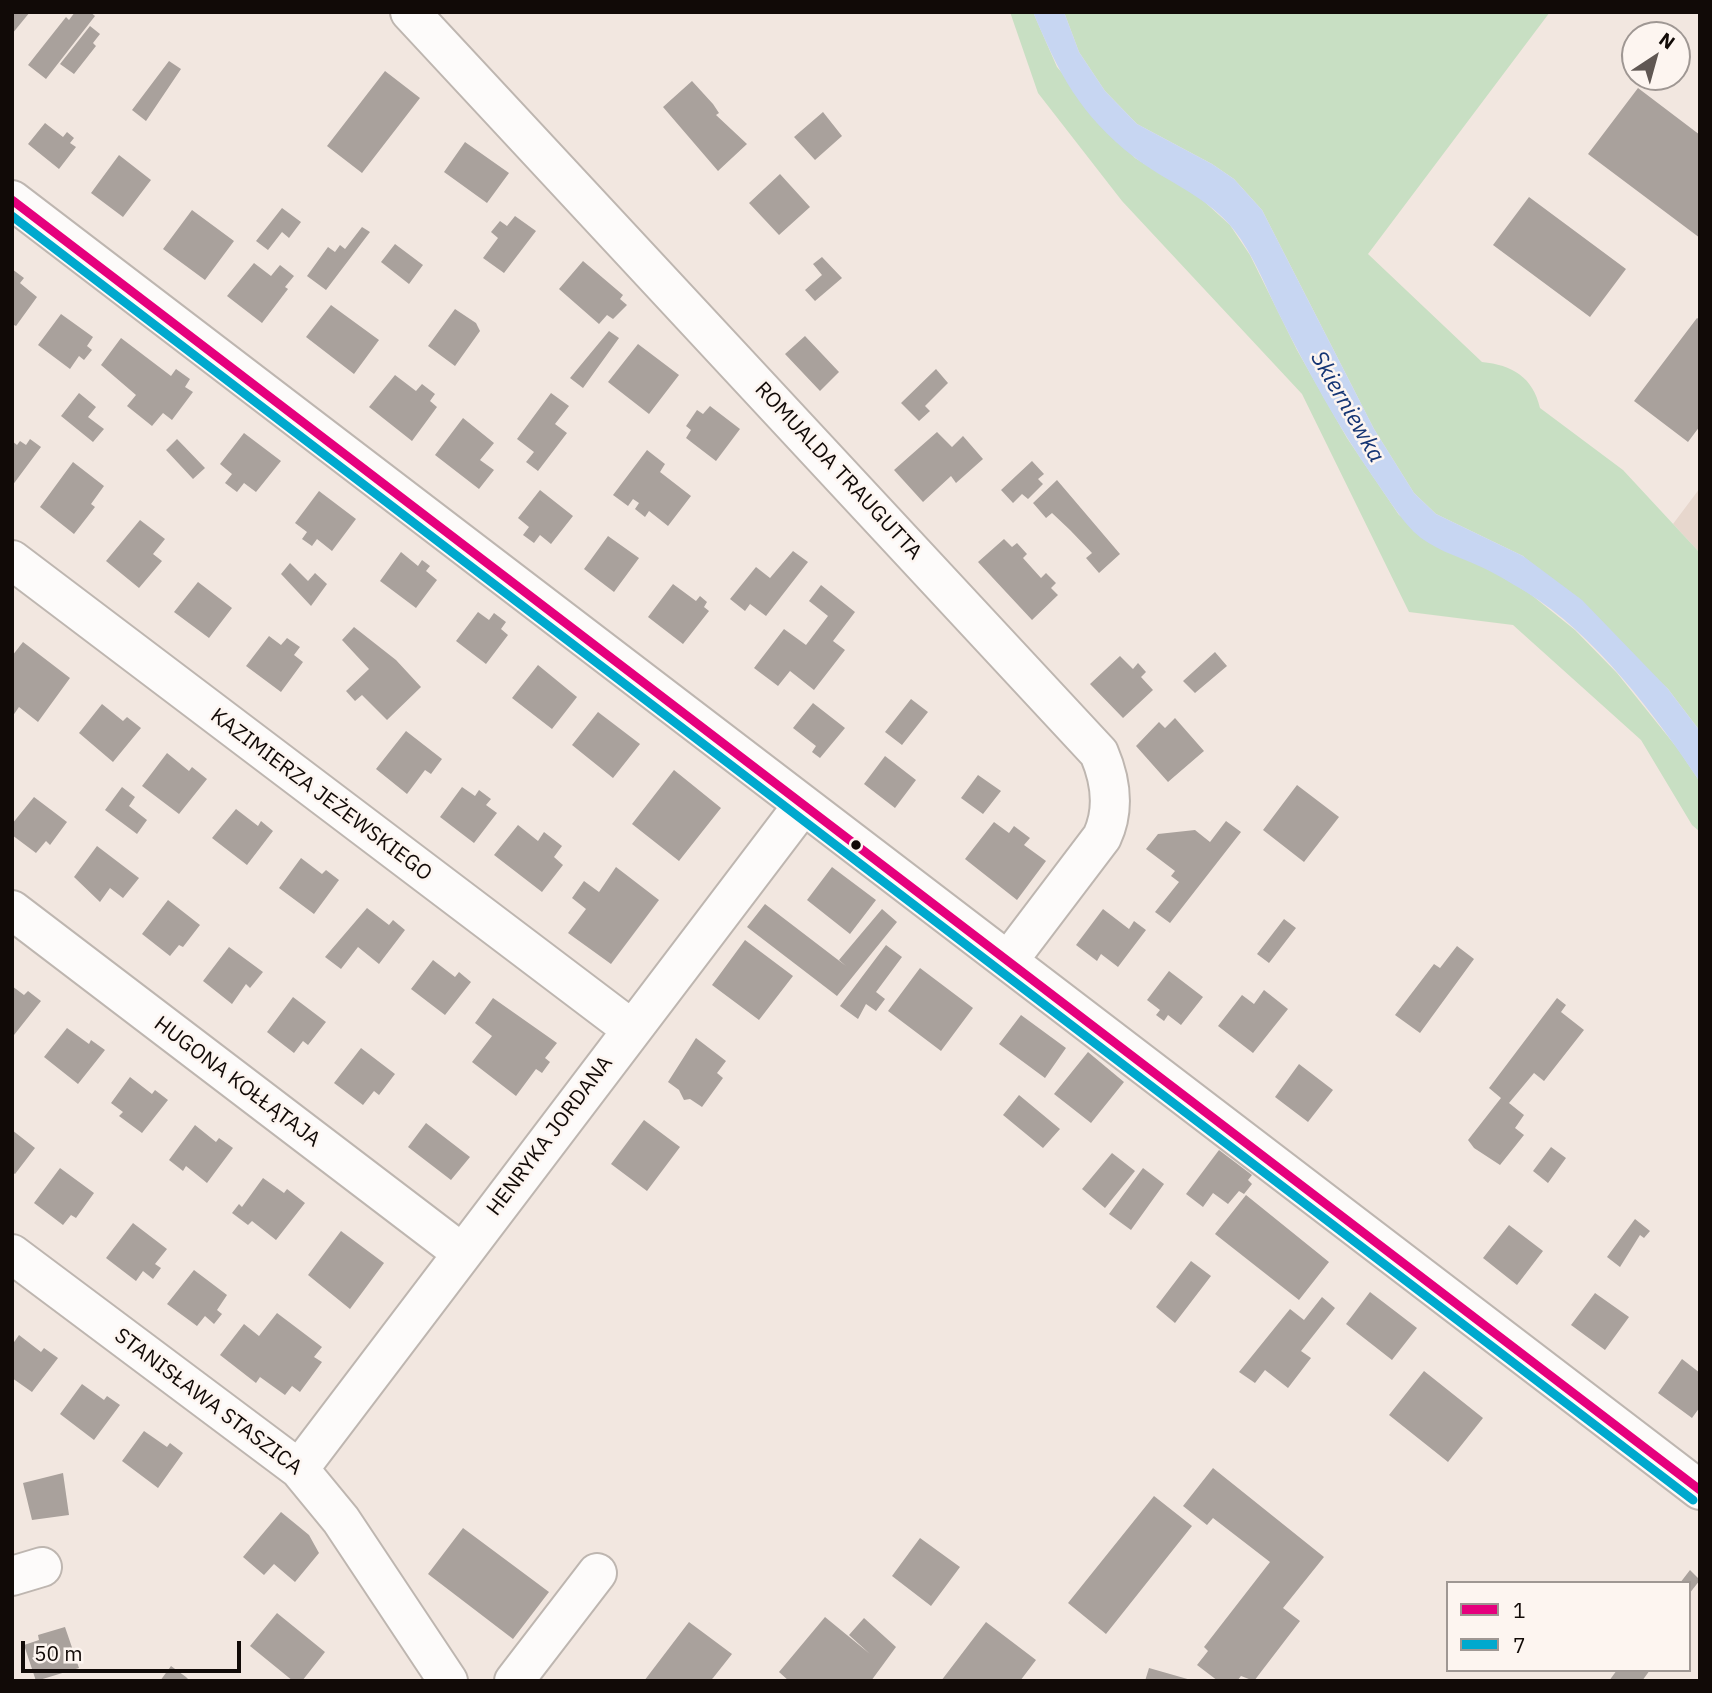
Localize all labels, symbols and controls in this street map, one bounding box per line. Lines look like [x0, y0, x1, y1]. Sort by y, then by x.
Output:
north arrow [1621, 21, 1691, 91]
text: N [1655, 27, 1680, 54]
water label: Skierniewka [1304, 346, 1390, 468]
street label: ROMUALDA TRAUGUTTA [749, 377, 927, 565]
street label: KAZIMIERZA JEŻEWSKIEGO [205, 703, 437, 887]
unlabelled marker [849, 838, 863, 852]
street label: HUGONA KOŁŁĄTAJA [149, 1011, 325, 1153]
street label: HENRYKA JORDANA [482, 1051, 618, 1221]
street label: STANISŁAWA STASZICA [109, 1323, 307, 1481]
legend [1446, 1581, 1691, 1672]
text: 1 [1513, 1596, 1526, 1624]
scale bar [24, 1626, 245, 1670]
text: 7 [1513, 1631, 1526, 1659]
text: 50 m [34, 1639, 83, 1667]

